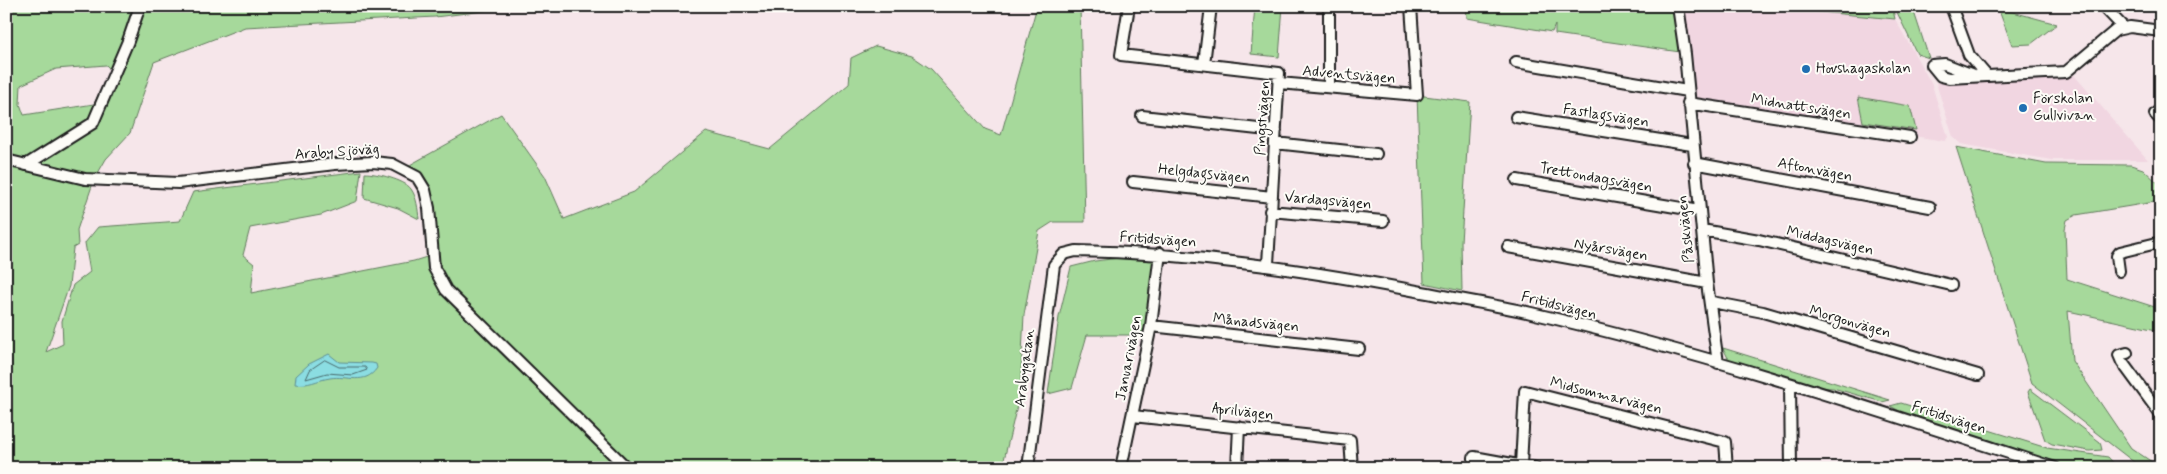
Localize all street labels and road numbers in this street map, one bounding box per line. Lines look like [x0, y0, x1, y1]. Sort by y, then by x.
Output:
street label: Adventsvägen [1302, 61, 1396, 89]
street label: Pingstvägen [1250, 80, 1277, 156]
street label: Midnattsvägen [1749, 89, 1853, 125]
street label: Fastlagsvägen [1561, 99, 1650, 134]
street label: Araby Sjöväg [294, 139, 380, 165]
street label: Aftonvägen [1776, 153, 1854, 187]
street label: Trettondagsvägen [1538, 158, 1654, 199]
street label: Helgdagsvägen [1157, 159, 1251, 190]
street label: Vardagsvägen [1284, 187, 1372, 215]
street label: Påskvägen [1672, 194, 1700, 264]
street label: Middagsvägen [1784, 221, 1876, 261]
street label: Fritidsvägen [1119, 227, 1197, 253]
street label: Nyårsvägen [1572, 234, 1650, 266]
street label: Fritidsvägen [1519, 287, 1599, 325]
street label: Morgonvägen [1806, 301, 1893, 344]
street label: Månadsvägen [1212, 309, 1300, 337]
street label: Januarivägen [1111, 314, 1147, 402]
street label: Arabygatan [1010, 328, 1040, 408]
street label: Midsommarvägen [1548, 372, 1664, 420]
street label: Fritidsvägen [1909, 397, 1989, 439]
street label: Aprilvägen [1211, 398, 1275, 427]

